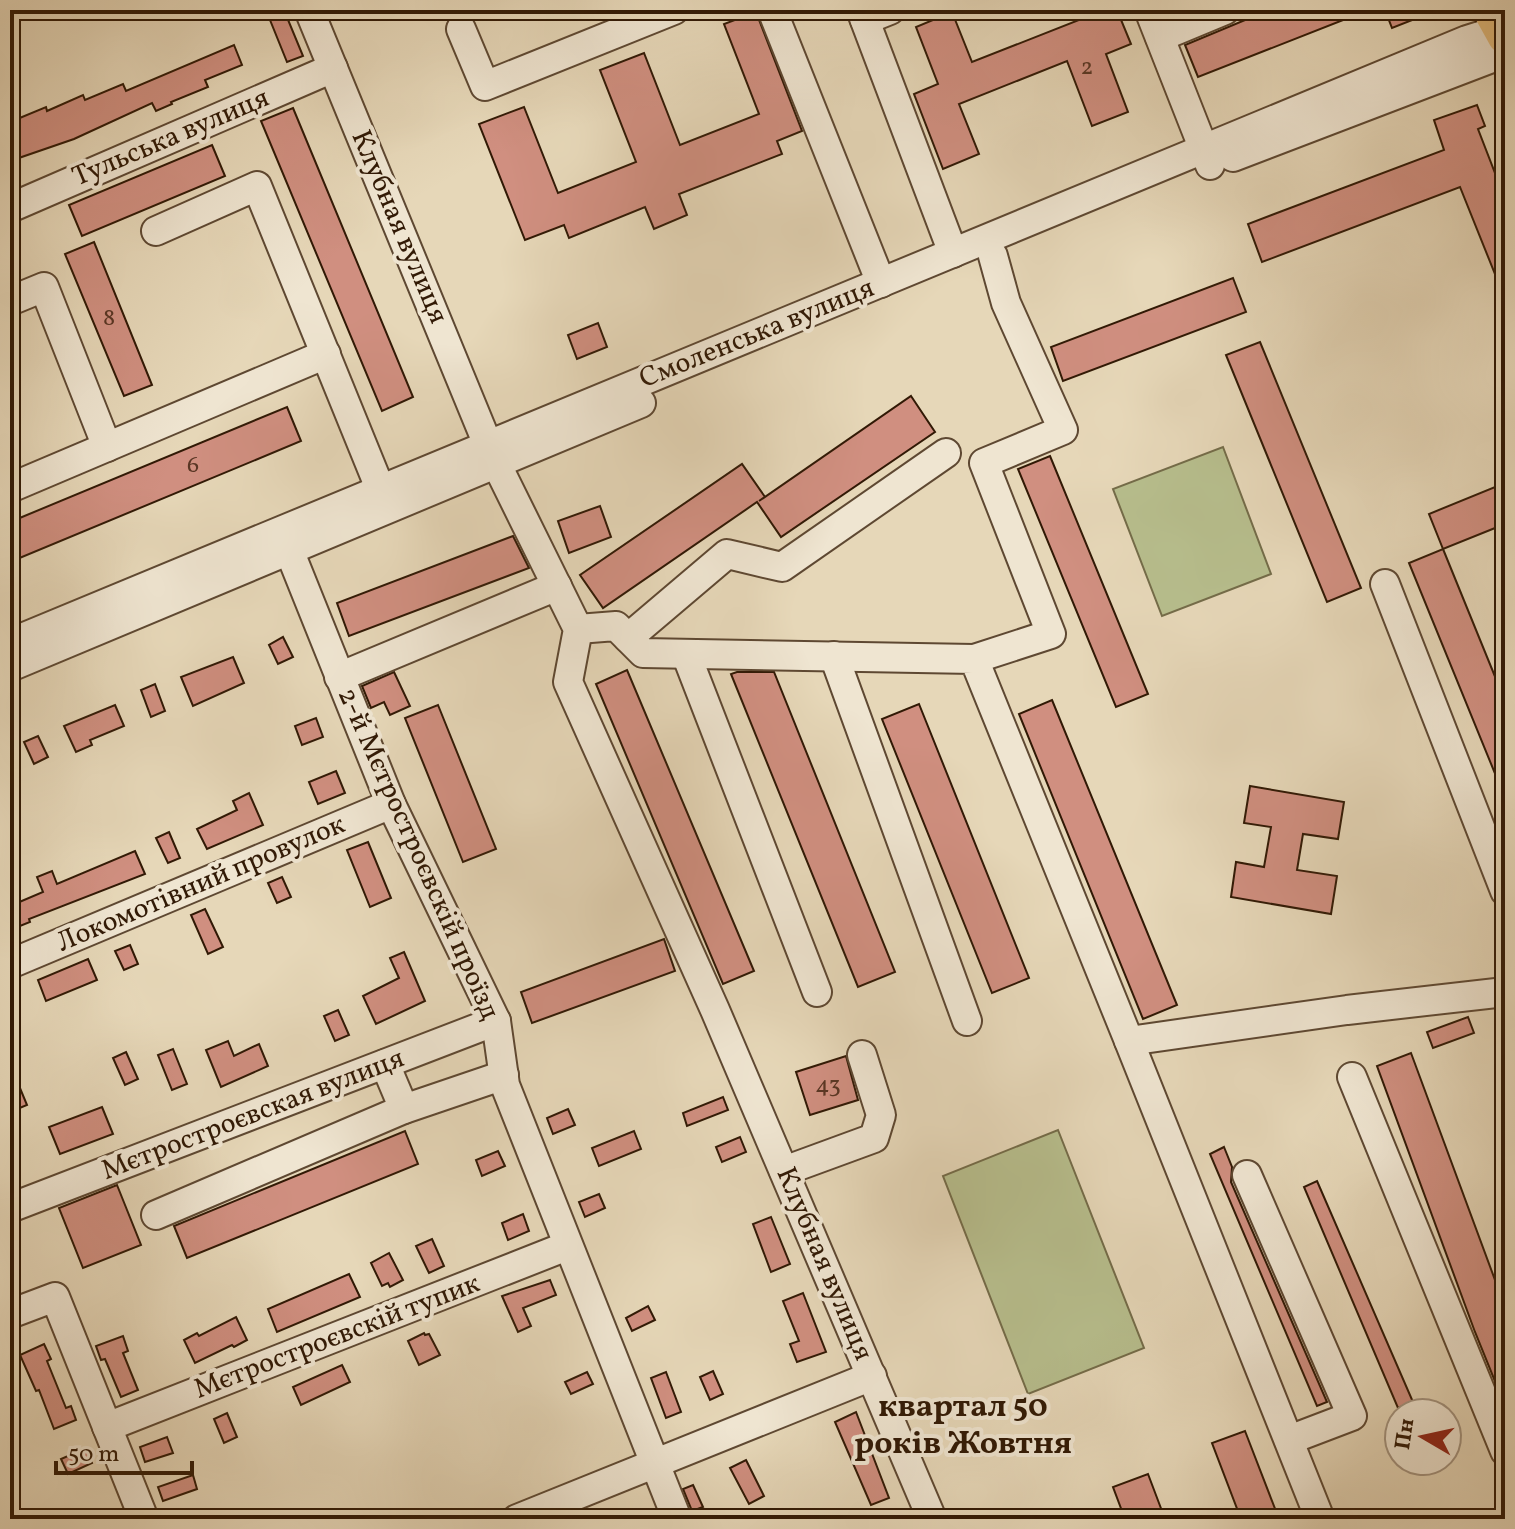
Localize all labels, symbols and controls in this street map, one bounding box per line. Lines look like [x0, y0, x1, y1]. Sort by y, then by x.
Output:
house number: 2 [1081, 51, 1093, 85]
street label: Тульська вулиця [67, 79, 275, 197]
street label: Клубная вулиця [341, 124, 457, 330]
street label: Смоленська вулиця [634, 269, 880, 399]
house number: 8 [103, 302, 115, 336]
house number: 6 [187, 449, 199, 483]
street label: 2-й Мєтростроєвскій проїзд [327, 682, 509, 1026]
street label: Локомотівний провулок [51, 805, 351, 962]
street label: Мєтростроєвская вулиця [96, 1039, 410, 1191]
house number: 43 [815, 1069, 841, 1103]
street label: Клубная вулиця [766, 1161, 882, 1367]
street label: Мєтростроєвскій тупик [188, 1264, 486, 1410]
district label: квартал 50 років Жовтня [854, 1386, 1072, 1467]
north arrow [1383, 1397, 1463, 1477]
text: Пн [1388, 1416, 1423, 1452]
scale bar [56, 1425, 192, 1475]
text: 50 m [68, 1438, 120, 1472]

